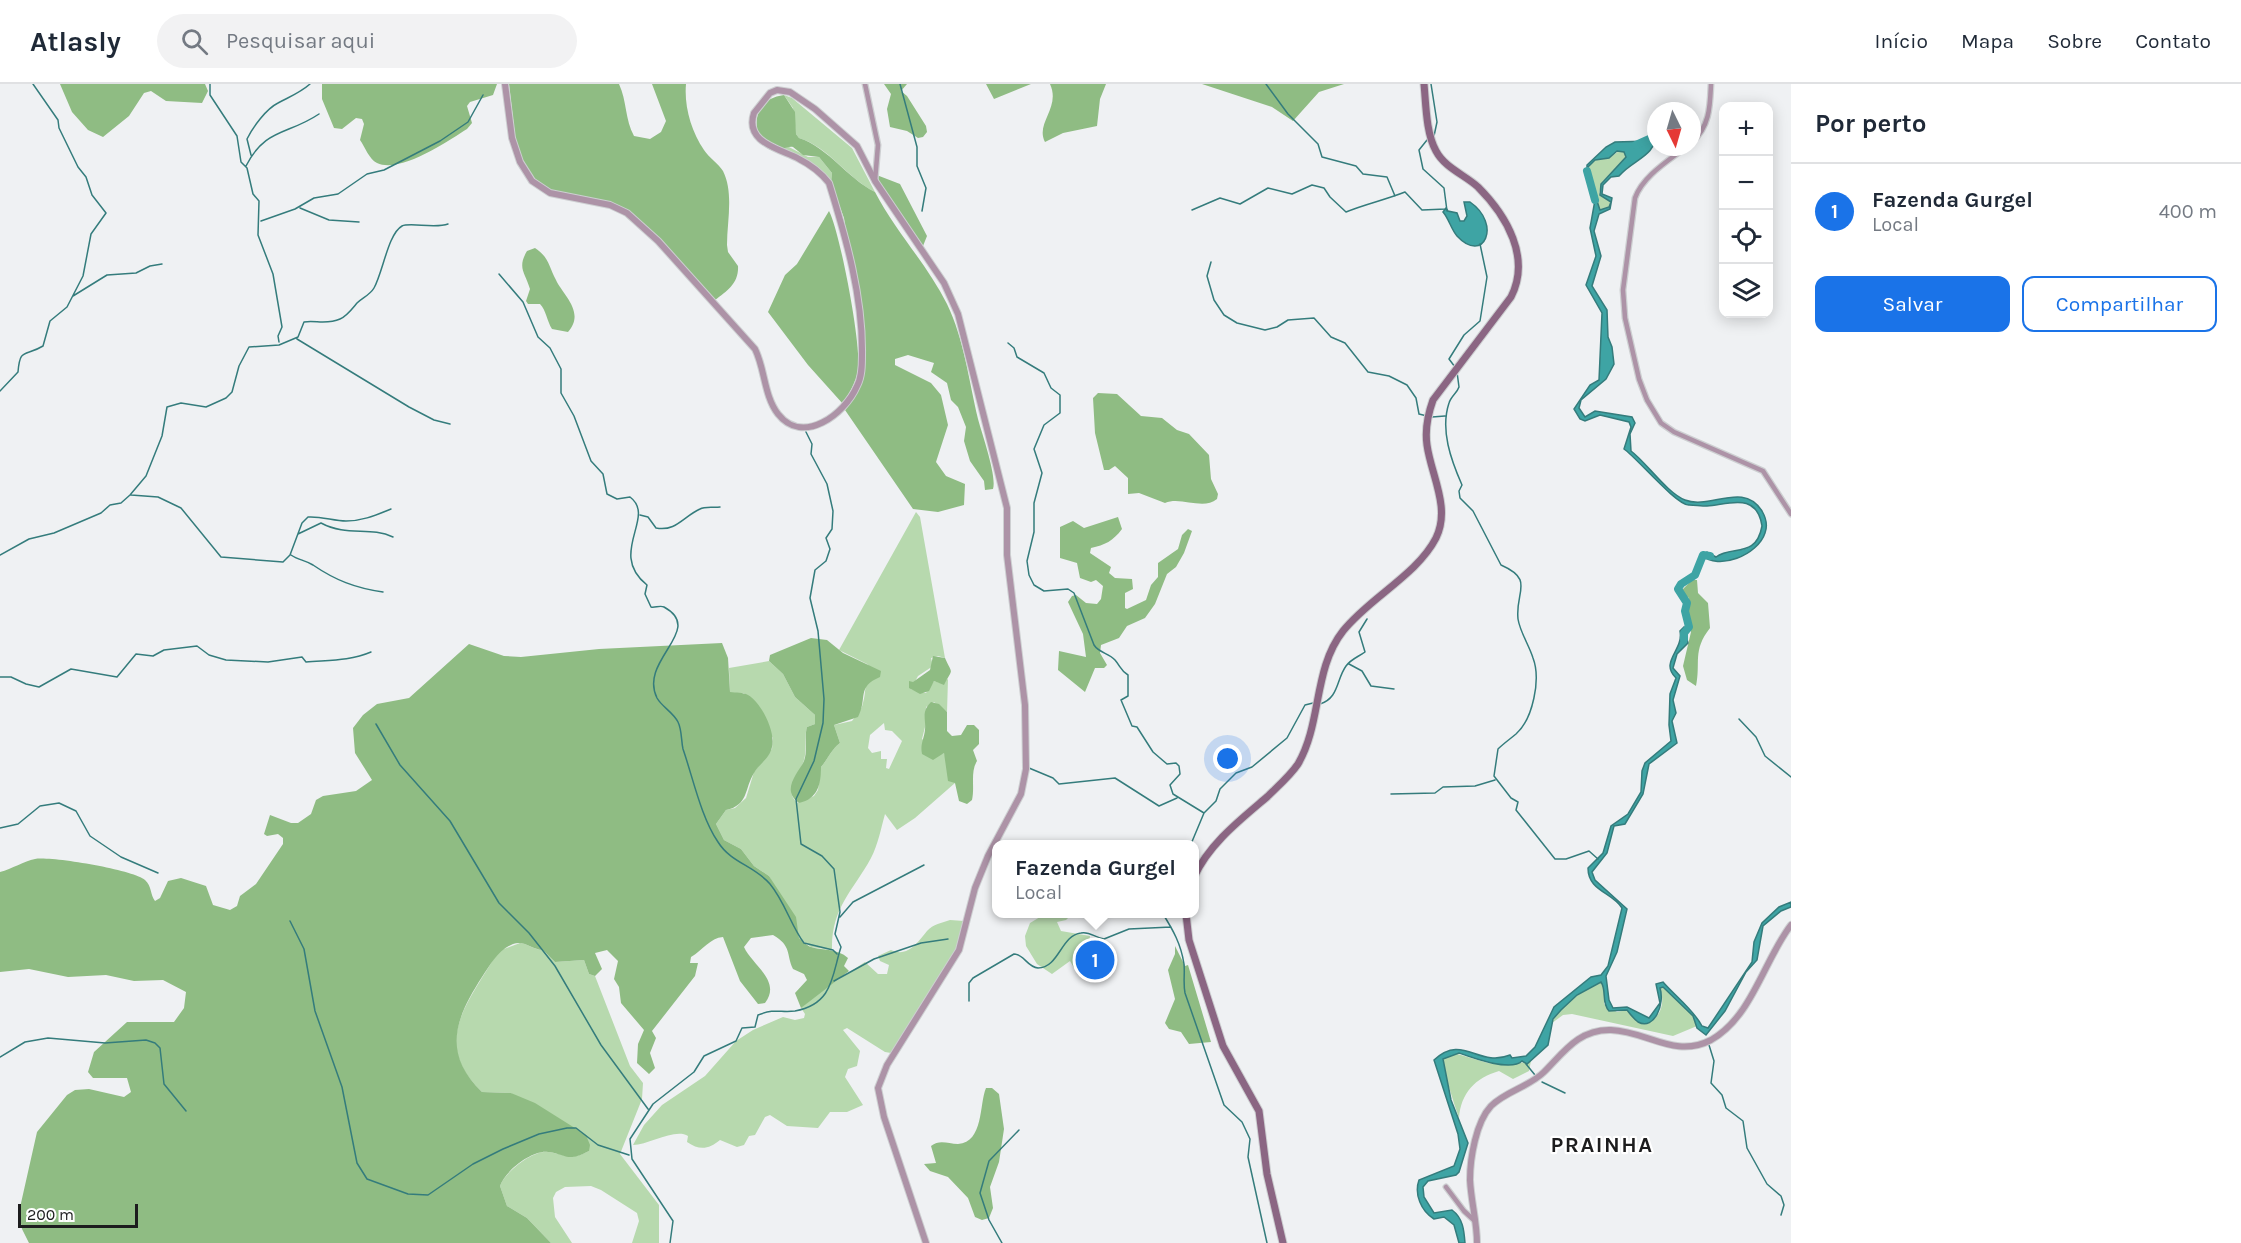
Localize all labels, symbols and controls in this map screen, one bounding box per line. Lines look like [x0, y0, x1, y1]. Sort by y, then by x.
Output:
search box [157, 14, 577, 68]
text: Atlasly [30, 25, 121, 58]
icon: search [178, 25, 211, 58]
text: Pesquisar aqui [226, 28, 375, 54]
text: Início [1875, 29, 1928, 53]
text: Mapa [1961, 29, 2014, 53]
text: Sobre [2047, 29, 2102, 53]
text: Contato [2135, 29, 2211, 53]
north arrow [1647, 102, 1701, 156]
map controls [1719, 102, 1773, 318]
button: + [1719, 102, 1773, 156]
text: Por perto [1815, 108, 1926, 139]
button: − [1719, 156, 1773, 210]
text: Fazenda Gurgel [1872, 187, 2033, 213]
text: 1 [1831, 200, 1838, 223]
text: 400 m [2159, 200, 2217, 223]
button: locate [1719, 210, 1773, 264]
text: Local [1872, 213, 1919, 236]
button: layers [1719, 264, 1773, 318]
button: Salvar [1815, 276, 2010, 332]
button: Compartilhar [2022, 276, 2217, 332]
your location [1213, 744, 1242, 773]
popup [992, 840, 1199, 918]
text: Fazenda Gurgel [1015, 855, 1176, 881]
text: Local [1015, 881, 1062, 904]
pin: 1 [1076, 938, 1114, 982]
district label: PRAINHA [1551, 1132, 1653, 1158]
scale bar [18, 1201, 138, 1228]
text: 200 m [27, 1205, 74, 1224]

